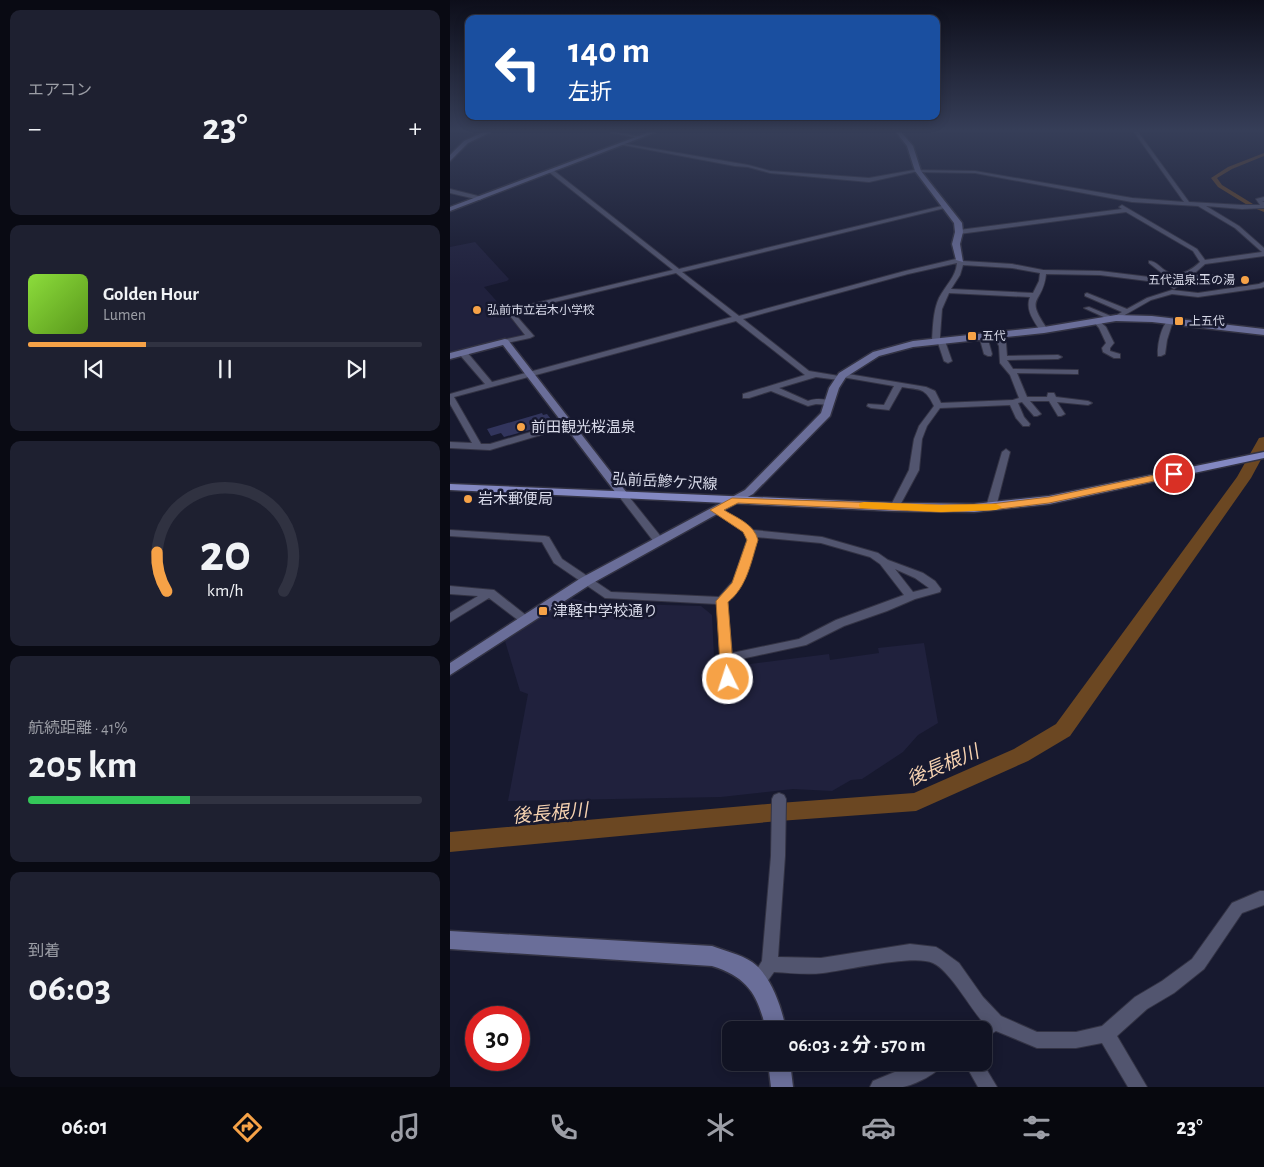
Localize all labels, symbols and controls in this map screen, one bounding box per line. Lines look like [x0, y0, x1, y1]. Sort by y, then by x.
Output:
text: 140 m [568, 34, 650, 69]
icon: left [485, 35, 550, 100]
text: 左折 [568, 81, 612, 103]
text: エアコン [28, 82, 92, 98]
text: 23° [202, 109, 248, 147]
text: − [28, 115, 41, 143]
text: + [409, 115, 422, 143]
place label: 五代温泉;玉の湯 [1148, 273, 1235, 286]
marker: 五代温泉;玉の湯 [1239, 274, 1251, 286]
text: Golden Hour [103, 285, 199, 304]
place label: 弘前市立岩木小学校 [487, 303, 595, 316]
marker: 弘前市立岩木小学校 [471, 304, 483, 316]
text: Lumen [103, 307, 146, 323]
place label: 上五代 [1189, 314, 1225, 327]
marker: 上五代 [1173, 315, 1185, 327]
place label: 五代 [982, 329, 1006, 342]
marker: 五代 [966, 330, 978, 342]
icon: previous [80, 355, 108, 383]
icon: pause [211, 355, 239, 383]
icon: next [342, 355, 370, 383]
place label: 前田観光桜温泉 [531, 419, 636, 435]
marker: 前田観光桜温泉 [515, 421, 527, 433]
pin [1153, 453, 1195, 495]
icon: arrive [1160, 460, 1188, 488]
street label: 弘前岳鰺ケ沢線 [612, 471, 718, 492]
place label: 岩木郵便局 [478, 491, 553, 507]
marker: 岩木郵便局 [462, 493, 474, 505]
text: 20 [199, 528, 251, 580]
text: km/h [207, 582, 243, 600]
place label: 津軽中学校通り [553, 603, 658, 619]
marker: 津軽中学校通り [537, 605, 549, 617]
position arrow [701, 652, 753, 704]
text: 航続距離 · 41% [28, 720, 127, 736]
water label: 後長根川 [904, 741, 984, 790]
text: 205 km [28, 747, 137, 785]
water label: 後長根川 [511, 800, 591, 827]
text: 到着 [28, 943, 60, 959]
text: 06:03 [28, 970, 111, 1008]
speed limit sign: 30 [465, 1006, 530, 1071]
text: 06:03 · 2 分 · 570 m [788, 1036, 926, 1055]
icon: directions [230, 1110, 265, 1145]
icon: music [388, 1110, 423, 1145]
icon: phone [546, 1110, 581, 1145]
icon: climate [703, 1110, 738, 1145]
icon: car [861, 1110, 896, 1145]
icon: filters [1019, 1110, 1054, 1145]
text: 06:01 [61, 1116, 108, 1138]
text: 23° [1176, 1116, 1203, 1138]

